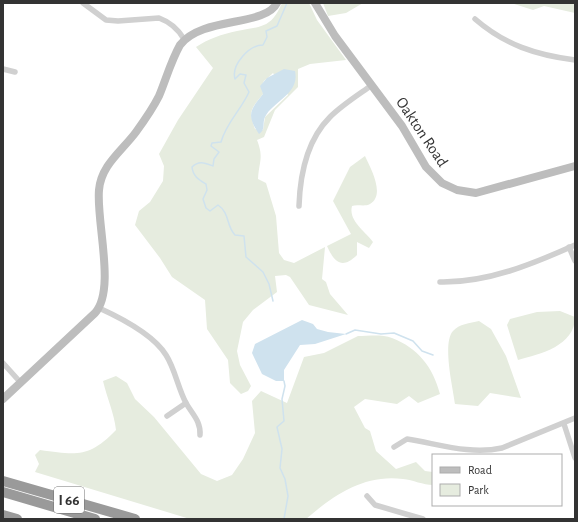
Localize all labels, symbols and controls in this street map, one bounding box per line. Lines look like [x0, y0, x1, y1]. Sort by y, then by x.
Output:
street label: Oakton Road [393, 94, 451, 170]
legend [432, 454, 562, 506]
text: Road [468, 464, 492, 476]
text: Park [468, 484, 489, 496]
road number: I 66 [54, 487, 84, 513]

